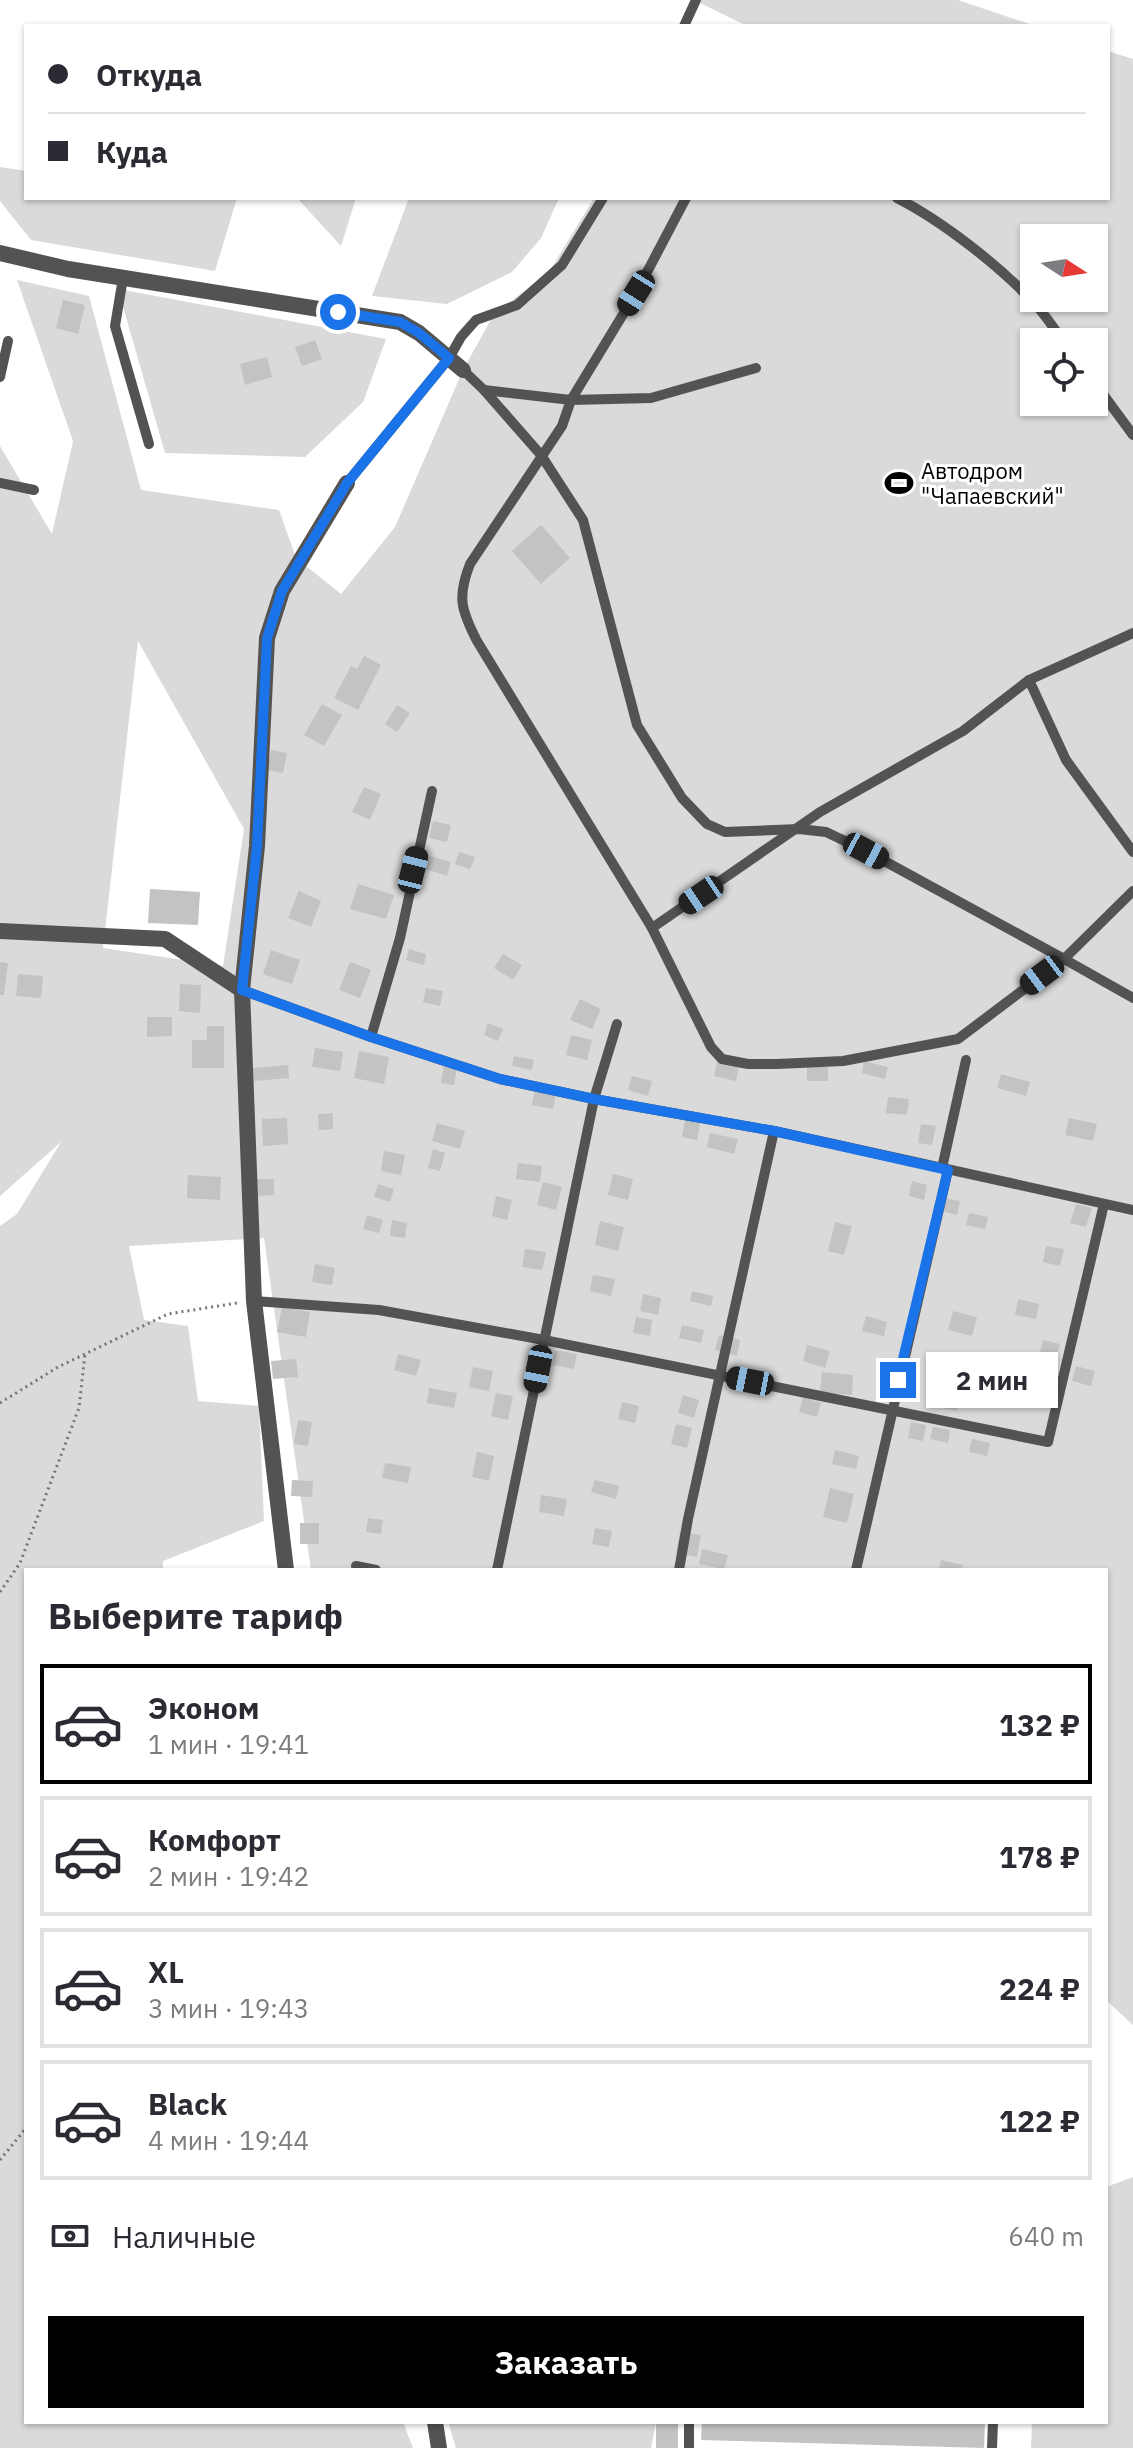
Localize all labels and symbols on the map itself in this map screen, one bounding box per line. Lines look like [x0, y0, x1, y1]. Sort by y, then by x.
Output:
north arrow [1020, 224, 1108, 312]
car [613, 266, 659, 320]
route start [320, 294, 356, 330]
place label: Автодром "Чапаевский" [921, 456, 1064, 510]
sports icon: Автодром "Чапаевский" [884, 468, 914, 498]
car [839, 829, 893, 873]
car [396, 844, 430, 896]
car [674, 872, 728, 918]
car [1016, 951, 1068, 999]
car [522, 1343, 554, 1395]
callout: 2 мин [926, 1352, 1058, 1408]
route end [880, 1362, 916, 1398]
car [724, 1365, 776, 1397]

